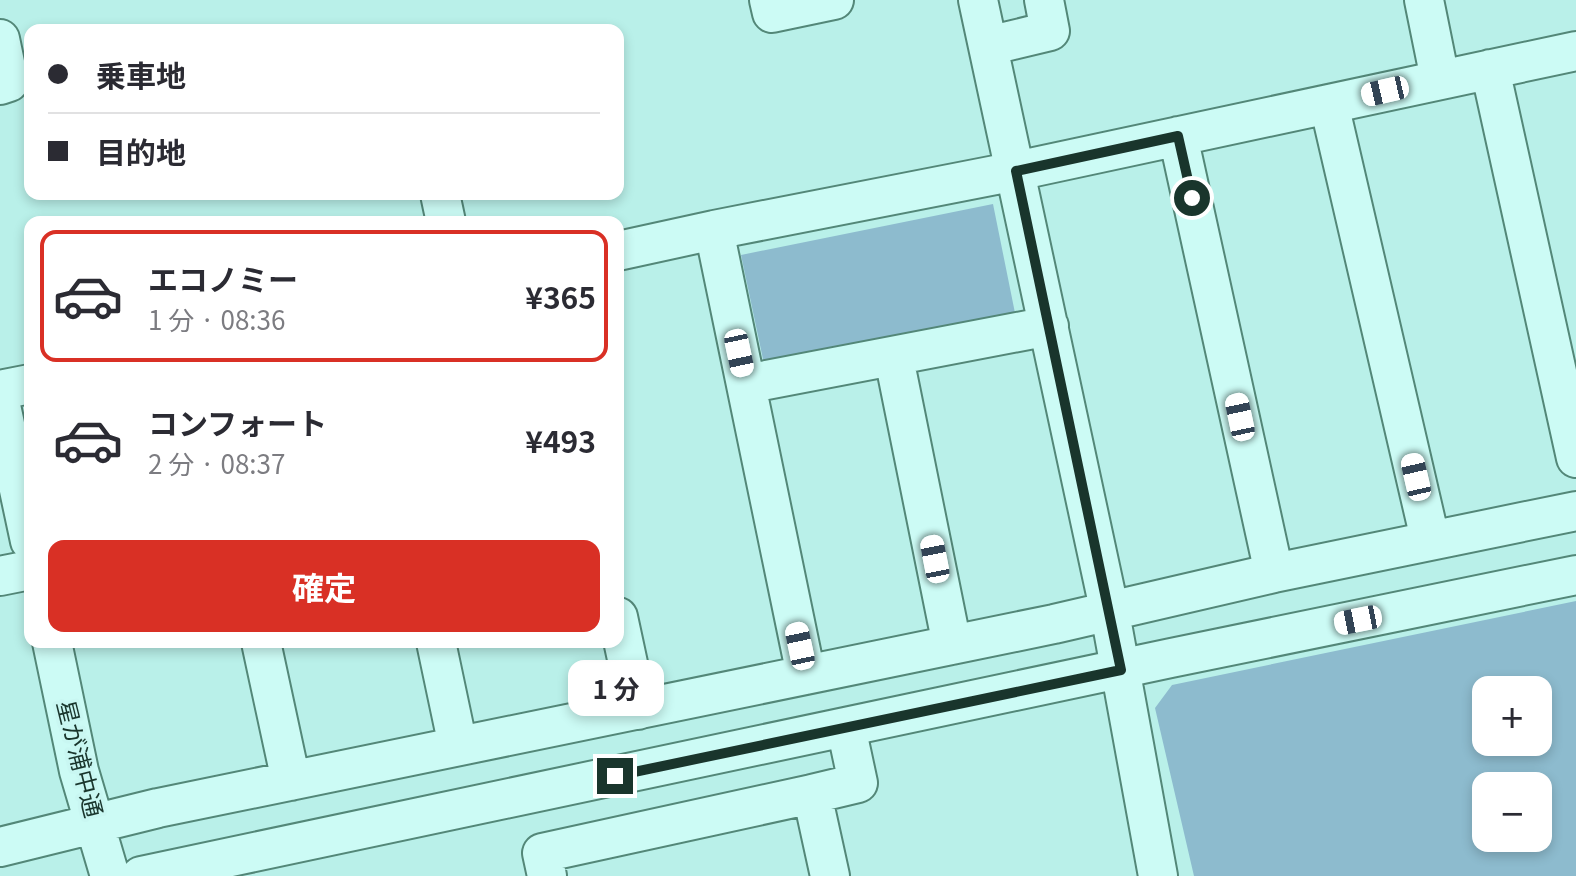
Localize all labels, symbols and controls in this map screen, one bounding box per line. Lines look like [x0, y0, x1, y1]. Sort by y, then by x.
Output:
text: 乗車地 [96, 52, 186, 96]
car [1359, 74, 1411, 108]
text: 目的地 [96, 129, 186, 173]
route start [1174, 180, 1210, 216]
text: エコノミー [148, 256, 298, 300]
icon: car [52, 260, 124, 332]
text: ¥365 [525, 274, 596, 318]
text: 1 分 · 08:36 [148, 300, 285, 337]
car [722, 327, 756, 379]
car [1223, 391, 1257, 443]
text: コンフォート [148, 400, 327, 444]
icon: car [52, 404, 124, 476]
text: ¥493 [525, 418, 596, 462]
text: 2 分 · 08:37 [148, 444, 285, 481]
car [1399, 451, 1433, 503]
car [919, 533, 951, 585]
button: 確定 [48, 540, 600, 632]
car [1332, 604, 1384, 636]
car [783, 620, 817, 672]
callout: 1 分 [567, 660, 663, 716]
text: 1 分 [592, 669, 640, 706]
map controls [1472, 676, 1552, 852]
button: + [1472, 676, 1552, 756]
street label: 星が浦中通 [50, 696, 113, 821]
route end [597, 758, 633, 794]
button: − [1472, 772, 1552, 852]

